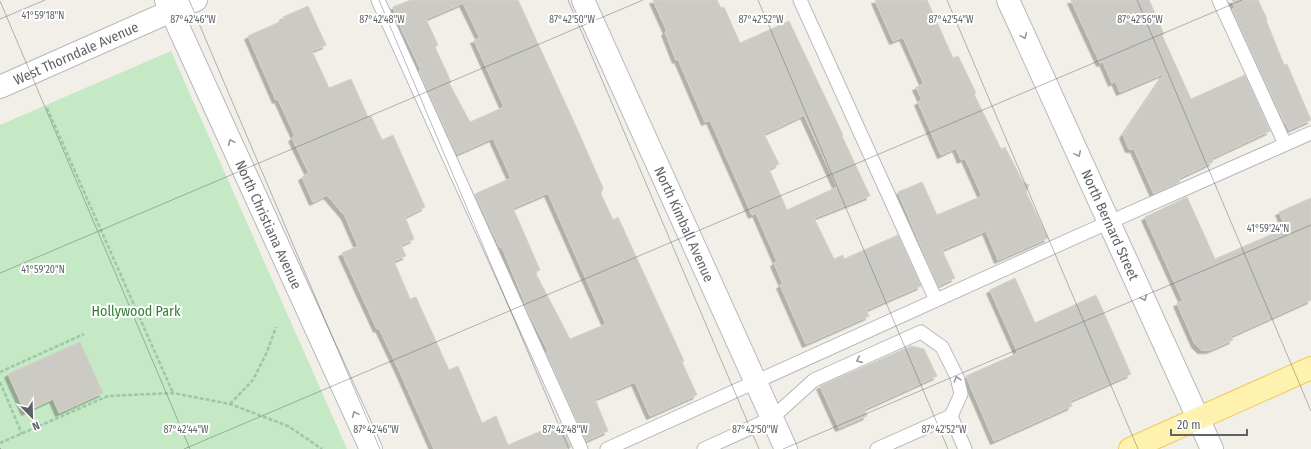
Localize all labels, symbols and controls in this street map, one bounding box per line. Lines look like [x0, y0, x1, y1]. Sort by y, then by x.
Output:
text: 41°59'18"N [22, 10, 64, 22]
text: 87°42'46"W [170, 14, 216, 26]
text: 87°42'48"W [359, 14, 405, 26]
text: 87°42'50"W [549, 14, 595, 26]
text: 87°42'52"W [738, 14, 784, 26]
text: 87°42'54"W [928, 14, 974, 26]
text: 87°42'56"W [1117, 14, 1163, 26]
street label: West Thorndale Avenue [11, 18, 141, 88]
one-way arrow [1020, 32, 1028, 39]
one-way arrow [228, 139, 236, 147]
one-way arrow [1073, 149, 1081, 157]
street label: North Christiana Avenue [232, 158, 305, 292]
street label: North Kimball Avenue [651, 164, 718, 285]
street label: North Bernard Street [1078, 167, 1143, 283]
text: 41°59'24"N [1247, 223, 1289, 235]
text: 41°59'20"N [21, 264, 65, 276]
one-way arrow [1139, 293, 1147, 301]
park label: Hollywood Park [92, 303, 181, 320]
one-way arrow [855, 355, 863, 363]
one-way arrow [953, 376, 962, 383]
north arrow [12, 397, 52, 437]
one-way arrow [352, 410, 360, 418]
scale bar [1171, 411, 1247, 437]
text: N [30, 418, 41, 433]
text: 20 m [1177, 418, 1201, 432]
text: 87°42'44"W [164, 424, 209, 436]
text: 87°42'46"W [353, 424, 399, 436]
text: 87°42'48"W [542, 424, 588, 436]
text: 87°42'50"W [732, 424, 778, 436]
text: 87°42'52"W [921, 424, 967, 436]

